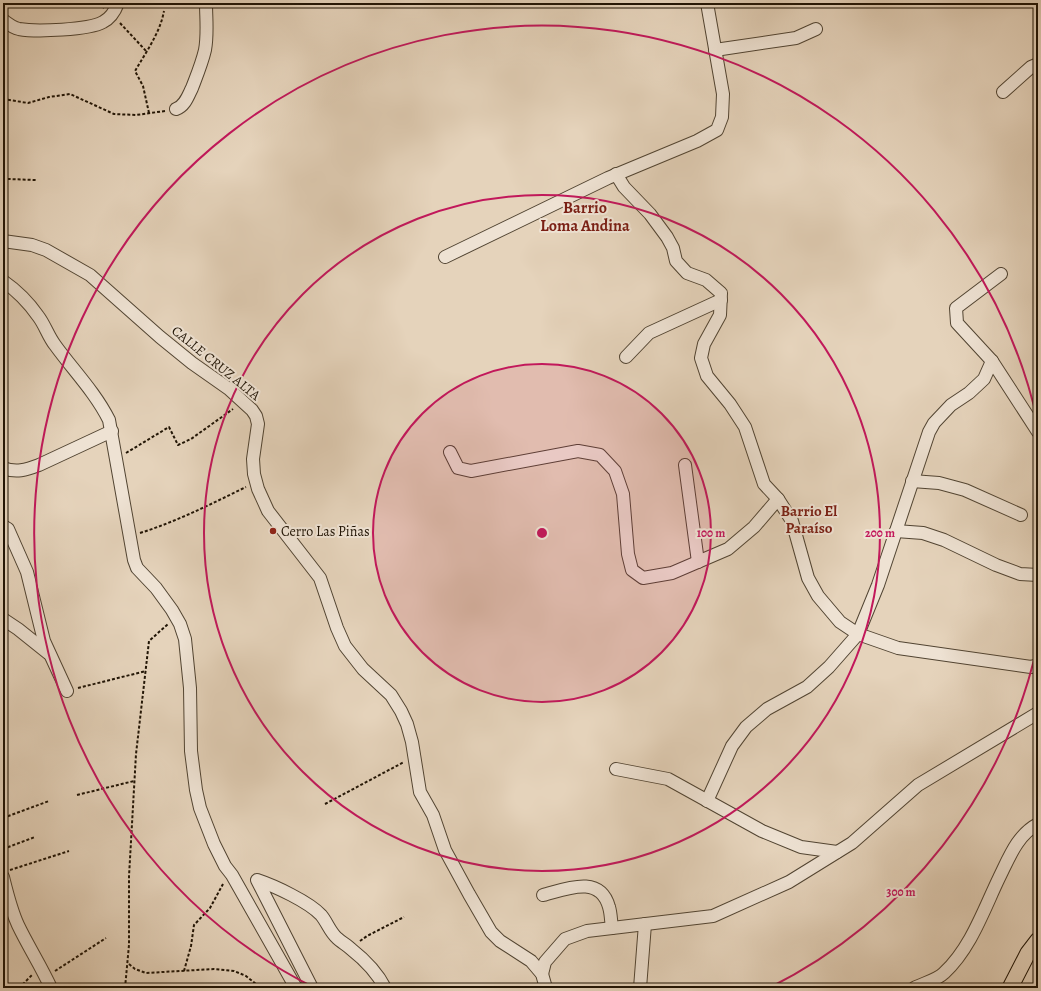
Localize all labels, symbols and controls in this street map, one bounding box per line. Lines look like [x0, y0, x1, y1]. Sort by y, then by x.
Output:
district label: Barrio Loma Andina [540, 197, 630, 237]
street label: CALLE CRUZ ALTA [168, 321, 265, 405]
district label: Barrio El Paraíso [781, 501, 837, 538]
place label: Cerro Las Piñas [281, 522, 370, 541]
text: 100 m [697, 525, 725, 541]
text: 200 m [865, 525, 895, 541]
marker: Cerro Las Piñas [268, 526, 278, 536]
centre of rings [535, 526, 549, 540]
text: 300 m [886, 884, 916, 900]

